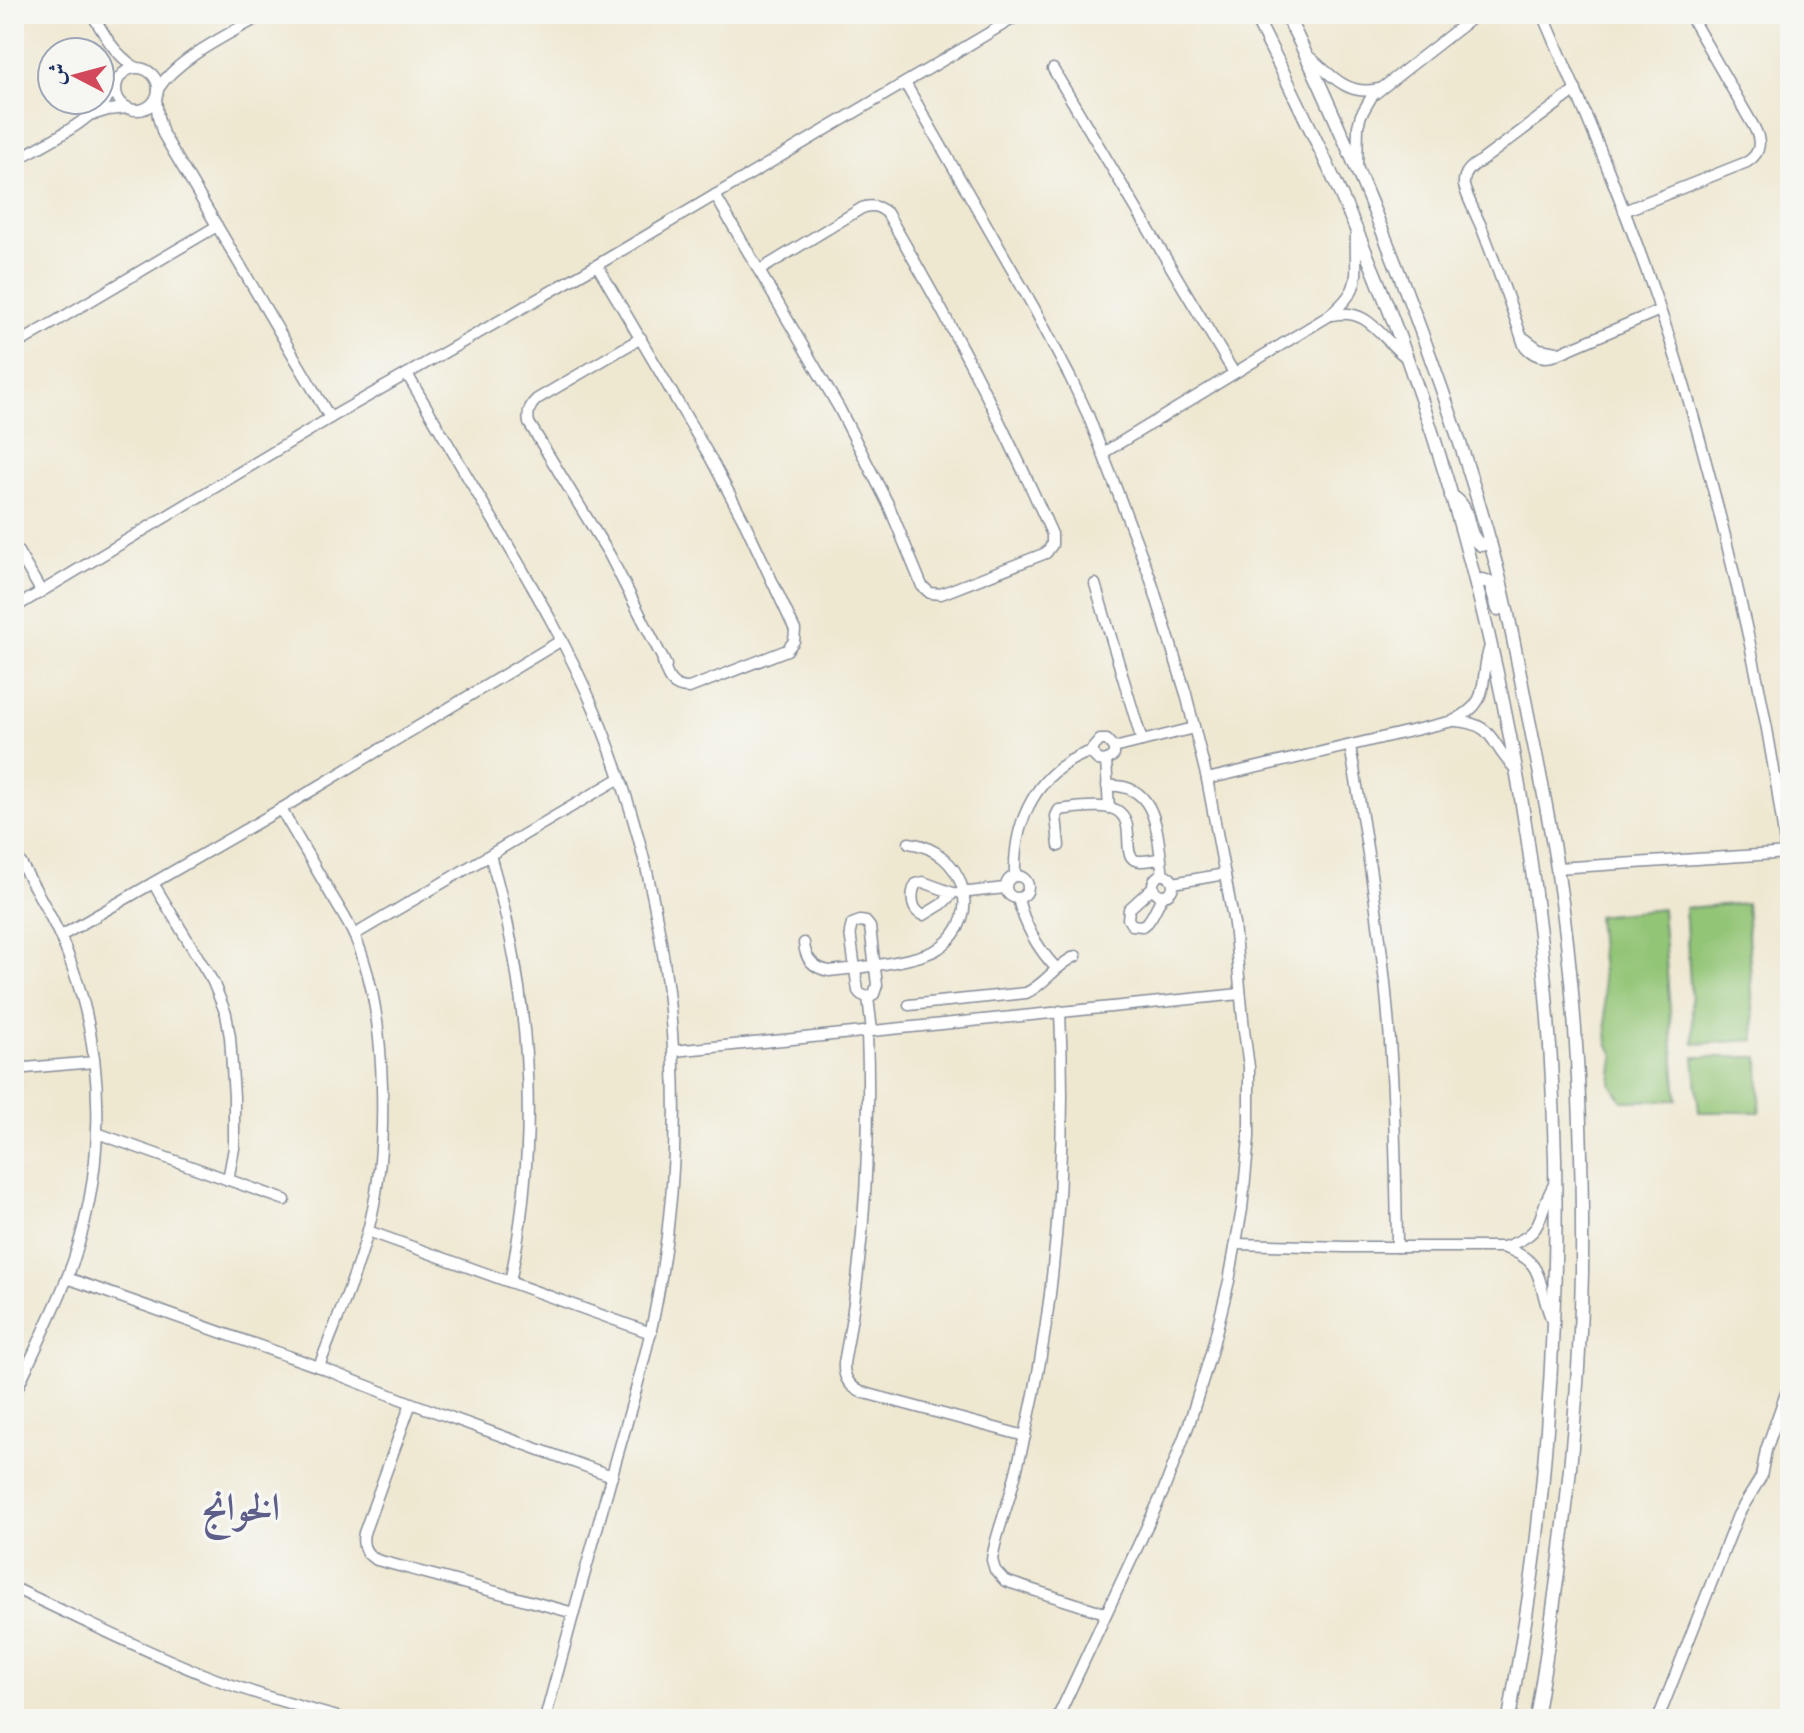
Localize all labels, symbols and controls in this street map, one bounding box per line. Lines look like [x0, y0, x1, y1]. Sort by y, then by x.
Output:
north arrow [36, 36, 116, 116]
text: ش [43, 62, 72, 86]
district label: الخوانج [202, 1485, 280, 1540]

